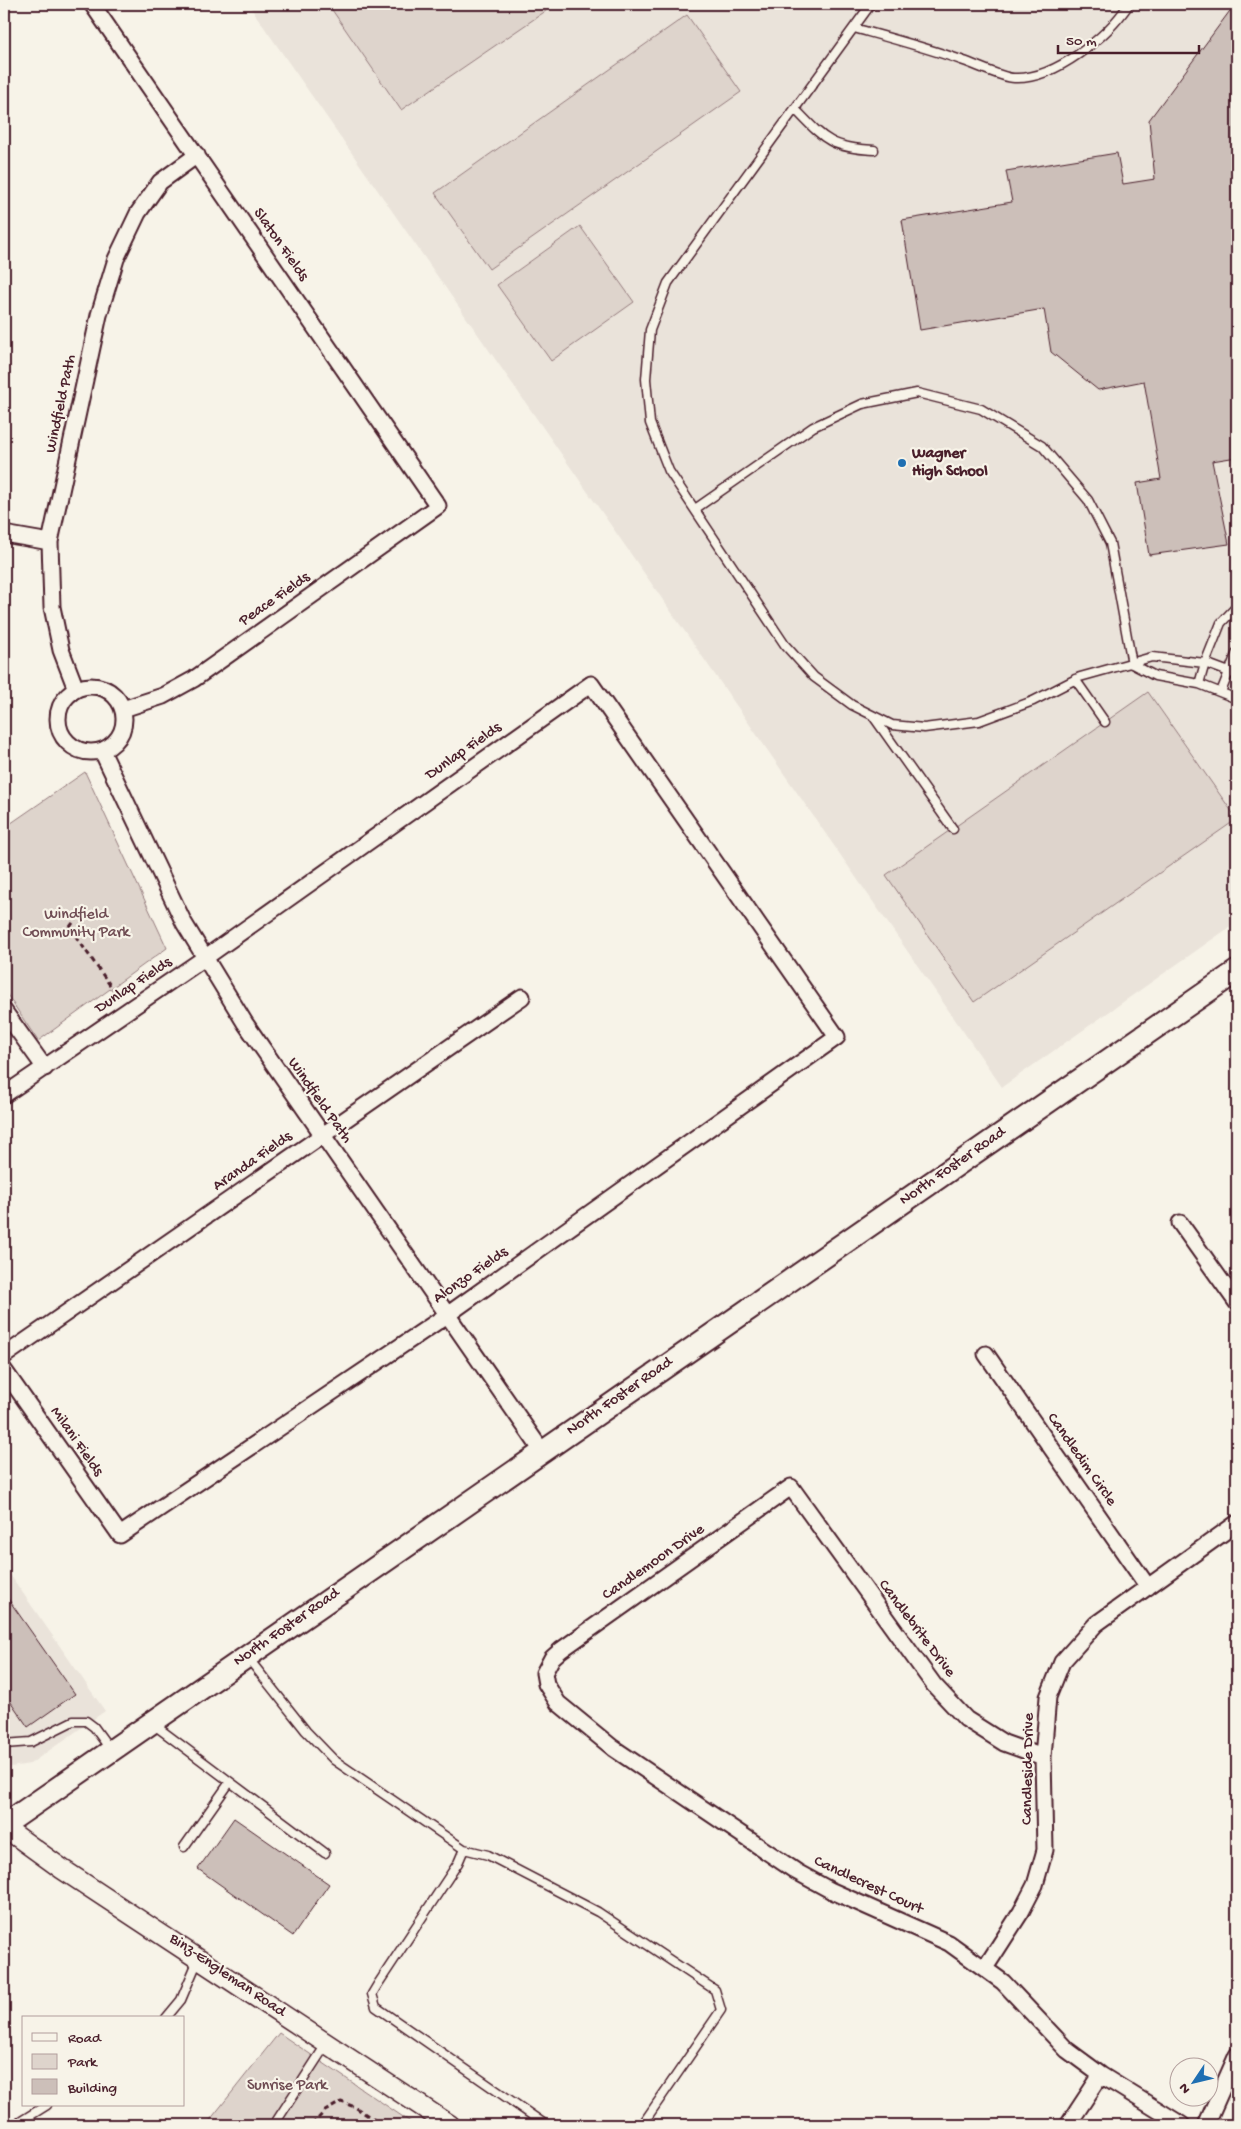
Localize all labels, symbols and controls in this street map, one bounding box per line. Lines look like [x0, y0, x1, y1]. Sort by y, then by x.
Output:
scale bar [1058, 22, 1200, 54]
text: 50 m [1066, 33, 1097, 51]
street label: Slaton Fields [248, 205, 313, 286]
street label: Windfield Path [42, 353, 82, 455]
place label: Wagner High School [911, 445, 988, 482]
marker: Wagner High School [896, 457, 908, 469]
street label: Peace Fields [235, 568, 315, 632]
street label: Dunlap Fields [422, 718, 507, 786]
park label: Windfield Community Park [23, 906, 131, 943]
street label: Dunlap Fields [91, 953, 177, 1019]
street label: Windfield Path [282, 1055, 356, 1148]
street label: North Foster Road [896, 1122, 1011, 1211]
street label: Aranda Fields [210, 1127, 297, 1196]
street label: Alonzo Fields [430, 1243, 513, 1309]
street label: North Foster Road [563, 1352, 678, 1441]
street label: Milani Fields [45, 1404, 108, 1481]
street label: Candledim Circle [1042, 1410, 1121, 1511]
street label: Candlemoon Drive [599, 1520, 709, 1605]
street label: Candlebrite Drive [873, 1576, 959, 1682]
street label: North Foster Road [230, 1583, 345, 1672]
street label: Candleside Drive [1019, 1712, 1039, 1825]
street label: Candlecrest Court [810, 1852, 927, 1920]
street label: Binz-Engleman Road [164, 1929, 290, 2023]
legend [22, 2016, 185, 2106]
text: Road [68, 2030, 102, 2048]
text: Park [67, 2054, 98, 2072]
north arrow [1168, 2056, 1218, 2106]
park label: Sunrise Park [247, 2077, 329, 2096]
text: N [1176, 2079, 1195, 2097]
text: Building [67, 2080, 117, 2098]

